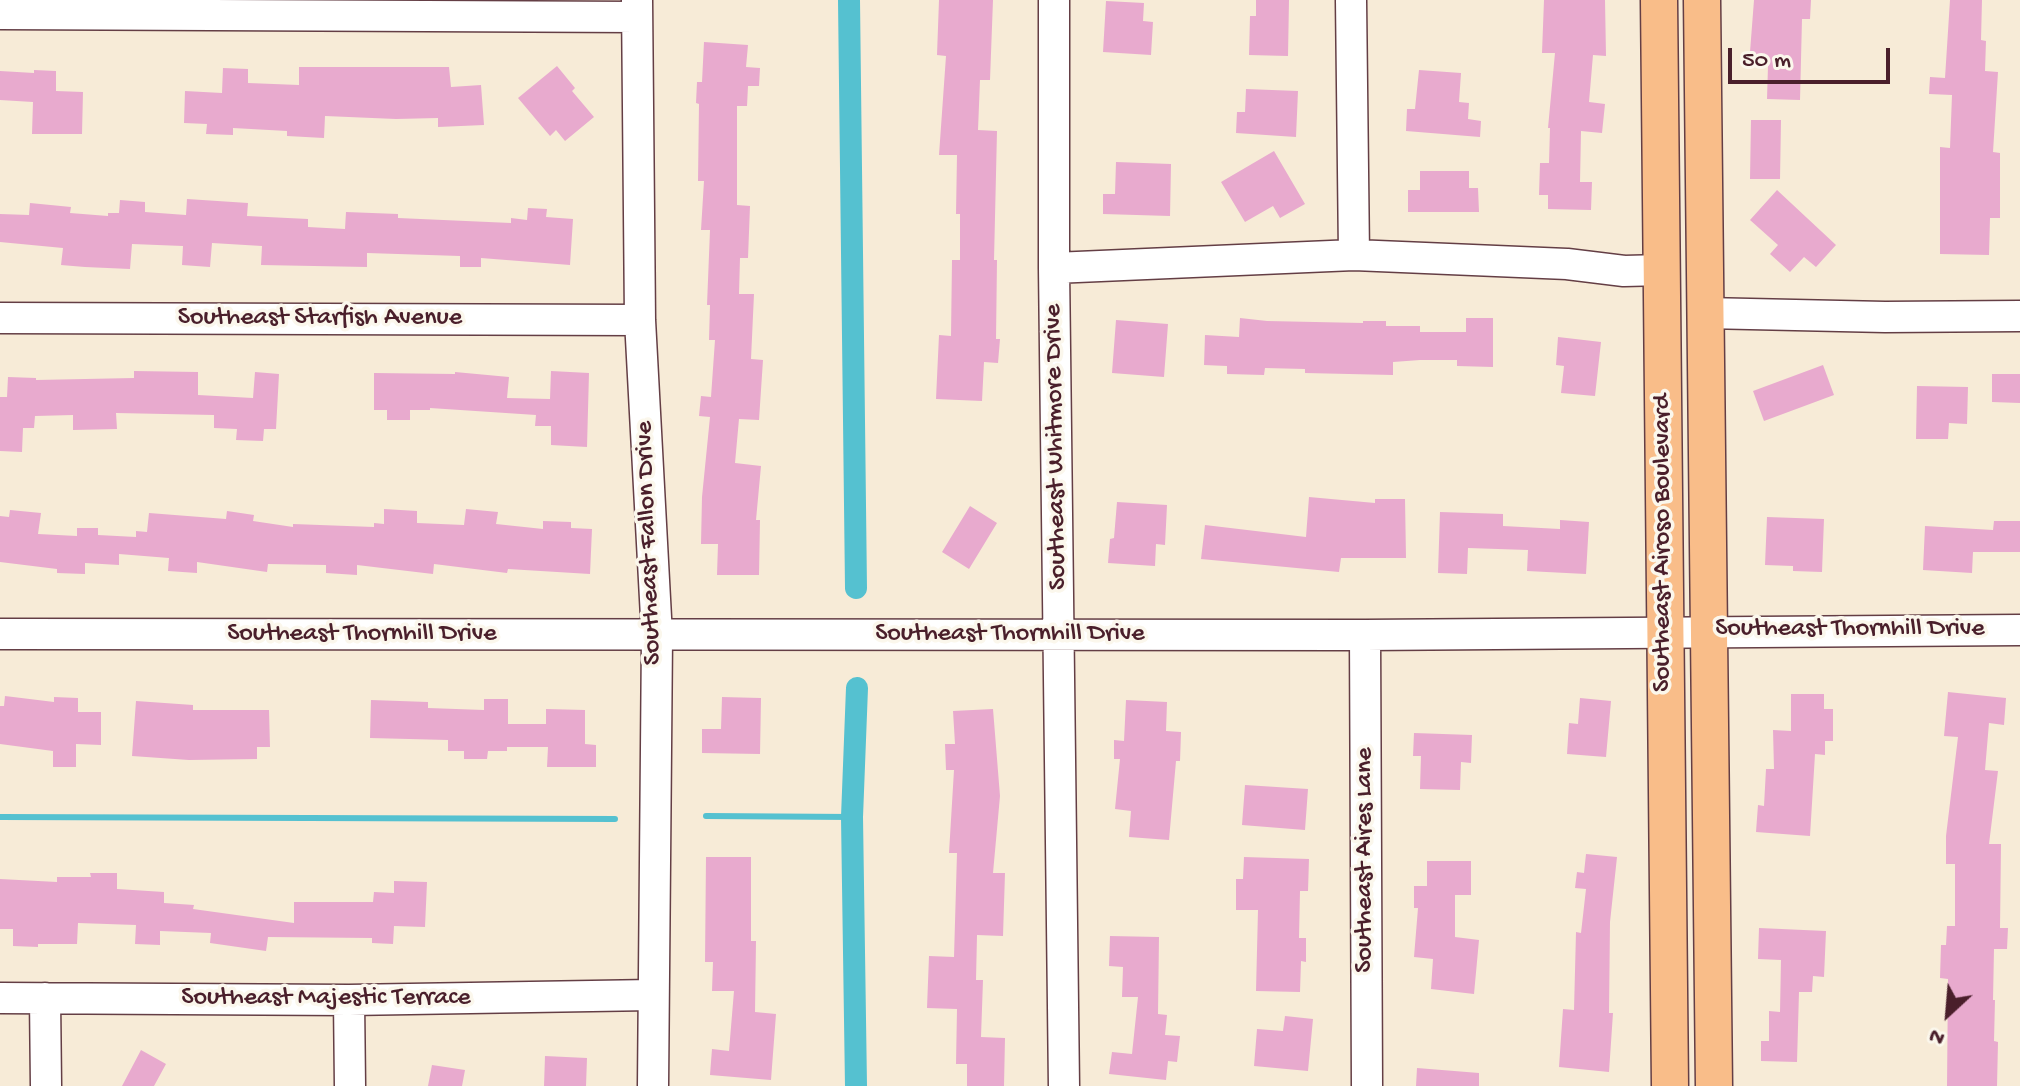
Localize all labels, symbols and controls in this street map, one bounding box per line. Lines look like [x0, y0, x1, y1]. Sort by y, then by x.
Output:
scale bar [1732, 32, 1894, 82]
text: 50 m [1742, 47, 1791, 76]
street label: Southeast Starfish Avenue [178, 303, 462, 335]
street label: Southeast Whitmore Drive [1039, 304, 1075, 590]
street label: Southeast Airoso Boulevard [1648, 394, 1680, 692]
street label: Southeast Fallon Drive [630, 420, 670, 666]
street label: Southeast Thornhill Drive [1715, 614, 1985, 646]
street label: Southeast Thornhill Drive [227, 619, 497, 651]
street label: Southeast Thornhill Drive [875, 619, 1145, 651]
street label: Southeast Aires Lane [1350, 747, 1382, 973]
north arrow [1908, 974, 1988, 1054]
street label: Southeast Majestic Terrace [181, 983, 471, 1015]
text: N [1925, 1021, 1950, 1050]

